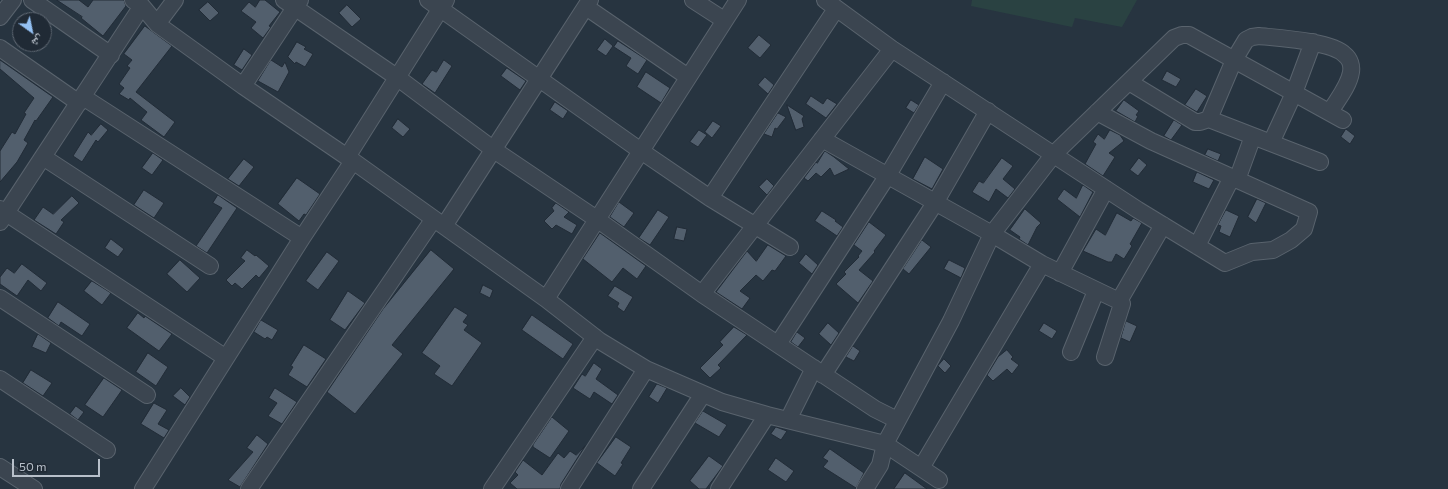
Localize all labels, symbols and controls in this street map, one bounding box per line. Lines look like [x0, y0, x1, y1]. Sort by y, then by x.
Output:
north arrow [12, 12, 52, 52]
text: ش [30, 33, 47, 50]
scale bar [14, 451, 102, 477]
text: 50 m [19, 459, 47, 473]

